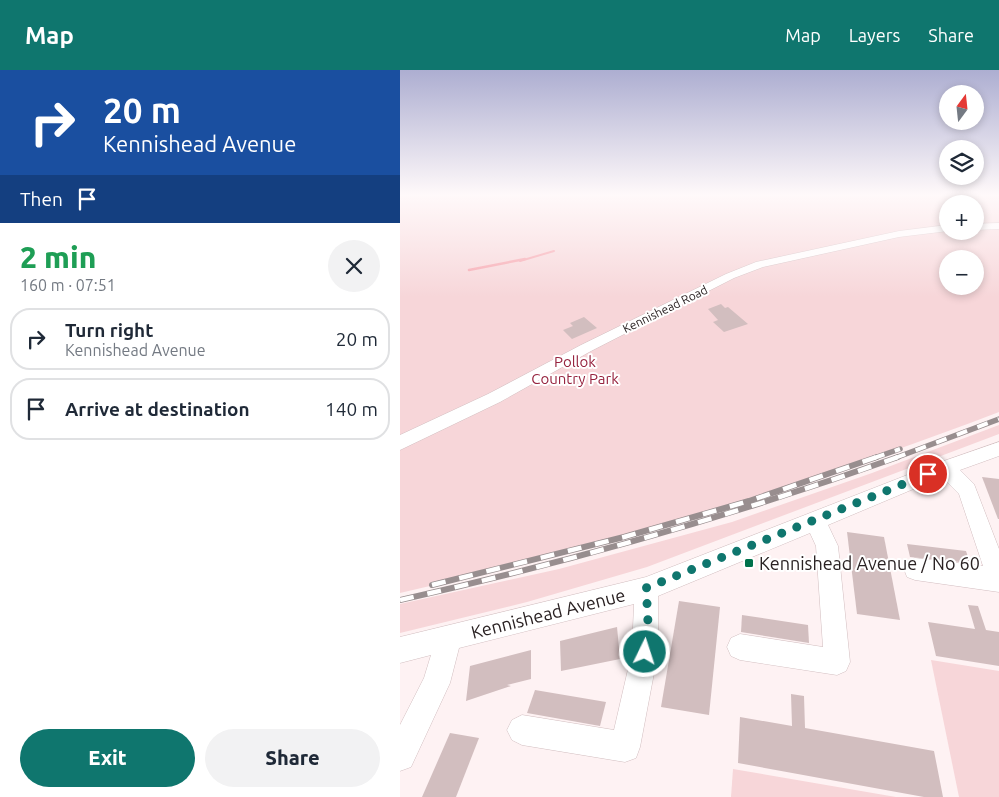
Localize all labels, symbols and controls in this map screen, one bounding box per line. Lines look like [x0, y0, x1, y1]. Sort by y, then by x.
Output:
text: Map [25, 22, 74, 49]
text: Map [785, 25, 821, 45]
text: Layers [849, 25, 900, 45]
text: Share [928, 25, 974, 45]
north arrow [939, 85, 984, 130]
map controls [939, 85, 984, 295]
icon: right [20, 90, 85, 155]
text: 20 m [103, 90, 181, 130]
text: Kennishead Avenue [103, 131, 296, 156]
button: layers [939, 140, 984, 185]
icon: arrive [73, 185, 101, 213]
text: Then [20, 188, 63, 210]
button: + [939, 195, 984, 240]
text: 2 min [20, 240, 96, 274]
button: close [328, 240, 380, 292]
button: − [939, 250, 984, 295]
text: 160 m · 07:51 [20, 276, 116, 294]
street label: Kennishead Road [620, 283, 710, 335]
text: Turn right [65, 319, 153, 341]
icon: right [22, 325, 50, 353]
text: 20 m [336, 328, 378, 350]
text: Kennishead Avenue [65, 341, 206, 359]
park label: Pollok Country Park [531, 353, 619, 387]
icon: arrive [22, 395, 50, 423]
text: Arrive at destination [65, 398, 250, 420]
text: 140 m [325, 398, 378, 420]
pin [907, 453, 949, 495]
icon: arrive [914, 460, 942, 488]
place label: Kennishead Avenue / No 60 [759, 553, 980, 573]
marker: Kennishead Avenue / No 60 [743, 557, 755, 569]
street label: Kennishead Avenue [469, 584, 627, 642]
position arrow [618, 625, 670, 677]
button: Exit [20, 729, 195, 787]
button: Share [205, 729, 380, 787]

